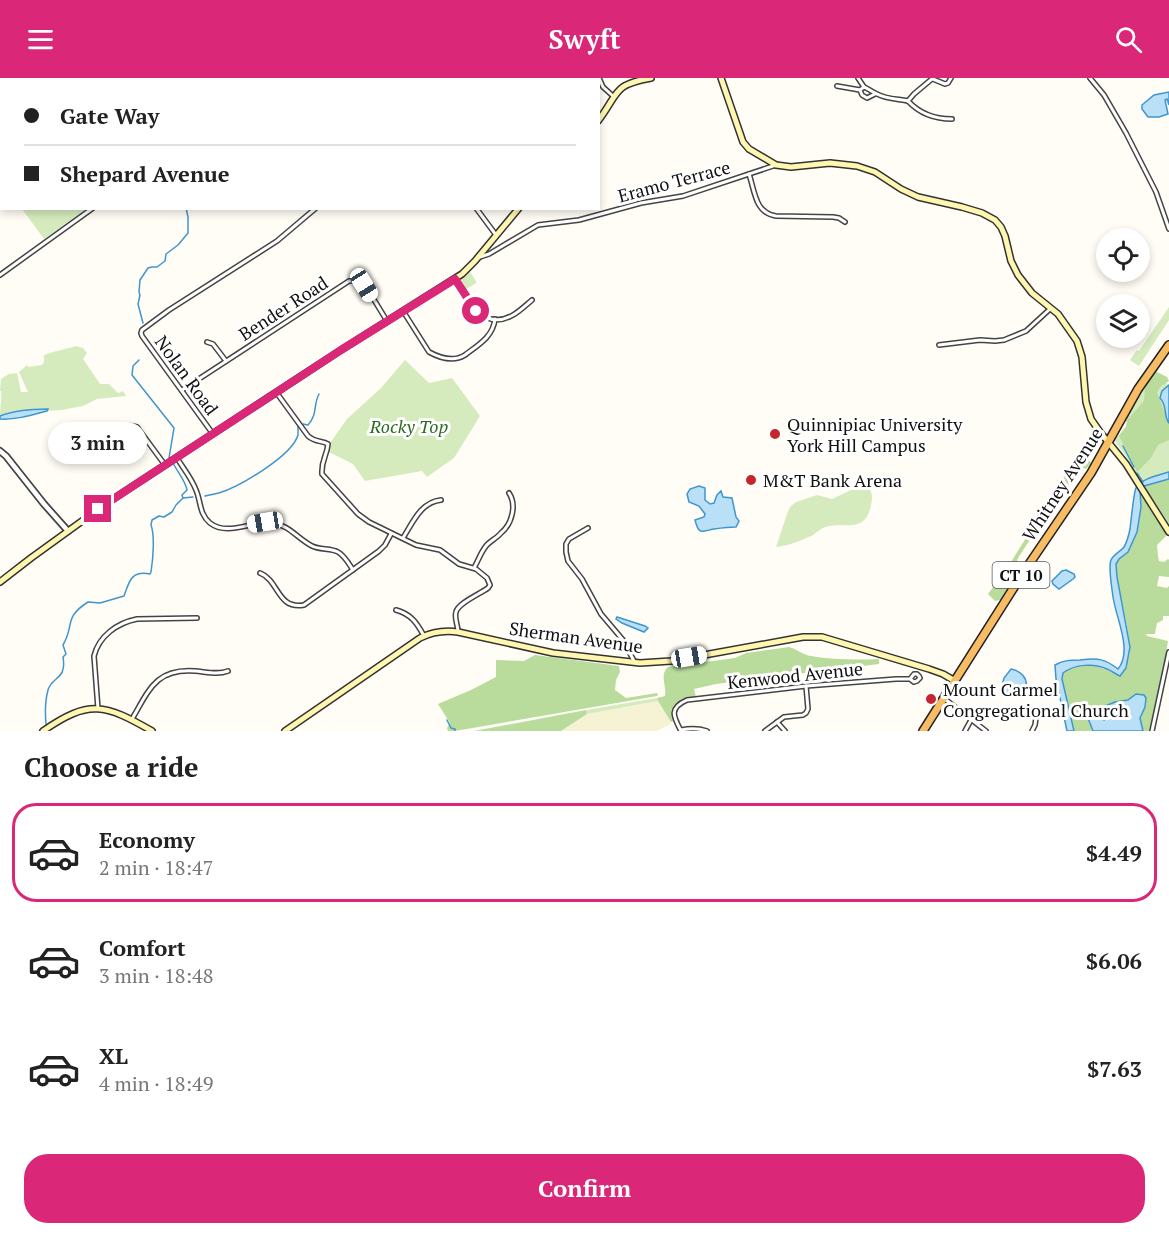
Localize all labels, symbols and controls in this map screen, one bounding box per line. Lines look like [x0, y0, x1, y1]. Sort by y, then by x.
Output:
text: Swyft [549, 21, 620, 57]
icon: menu [24, 23, 57, 56]
icon: search [1112, 23, 1145, 56]
text: Gate Way [60, 101, 159, 130]
street label: Eramo Terrace [615, 154, 733, 208]
text: Shepard Avenue [60, 159, 230, 188]
map controls [1096, 228, 1150, 348]
button: locate [1096, 228, 1150, 282]
car [347, 265, 381, 305]
street label: Bender Road [234, 270, 332, 346]
button: layers [1096, 294, 1150, 348]
route start [462, 297, 489, 324]
street label: Nolan Road [150, 330, 224, 420]
place label: Quinnipiac University York Hill Campus [787, 412, 963, 457]
park label: Rocky Top [369, 414, 448, 438]
callout: 3 min [48, 422, 148, 464]
street label: Whitney Avenue [1016, 423, 1108, 545]
marker: Quinnipiac University York Hill Campus [768, 427, 782, 441]
text: 3 min [70, 429, 125, 456]
place label: M&T Bank Arena [763, 468, 902, 492]
marker: M&T Bank Arena [744, 473, 758, 487]
route end [84, 495, 111, 522]
car [246, 510, 284, 534]
road number: CT 10 [992, 562, 1050, 588]
street label: Sherman Avenue [508, 616, 644, 658]
car [670, 645, 708, 669]
street label: Kenwood Avenue [726, 656, 864, 694]
place label: Mount Carmel Congregational Church [943, 677, 1129, 722]
marker: Mount Carmel Congregational Church [924, 692, 938, 706]
text: Choose a ride [24, 749, 199, 785]
text: Economy [99, 825, 195, 854]
icon: car [27, 826, 81, 880]
text: $4.49 [1086, 838, 1142, 867]
text: 2 min · 18:47 [99, 854, 213, 881]
text: Comfort [99, 933, 185, 962]
icon: car [27, 934, 81, 988]
text: $6.06 [1086, 946, 1142, 975]
text: 3 min · 18:48 [99, 962, 213, 989]
text: XL [99, 1041, 128, 1070]
icon: car [27, 1042, 81, 1096]
text: $7.63 [1087, 1054, 1142, 1083]
text: 4 min · 18:49 [99, 1070, 213, 1097]
button: Confirm [24, 1154, 1145, 1223]

